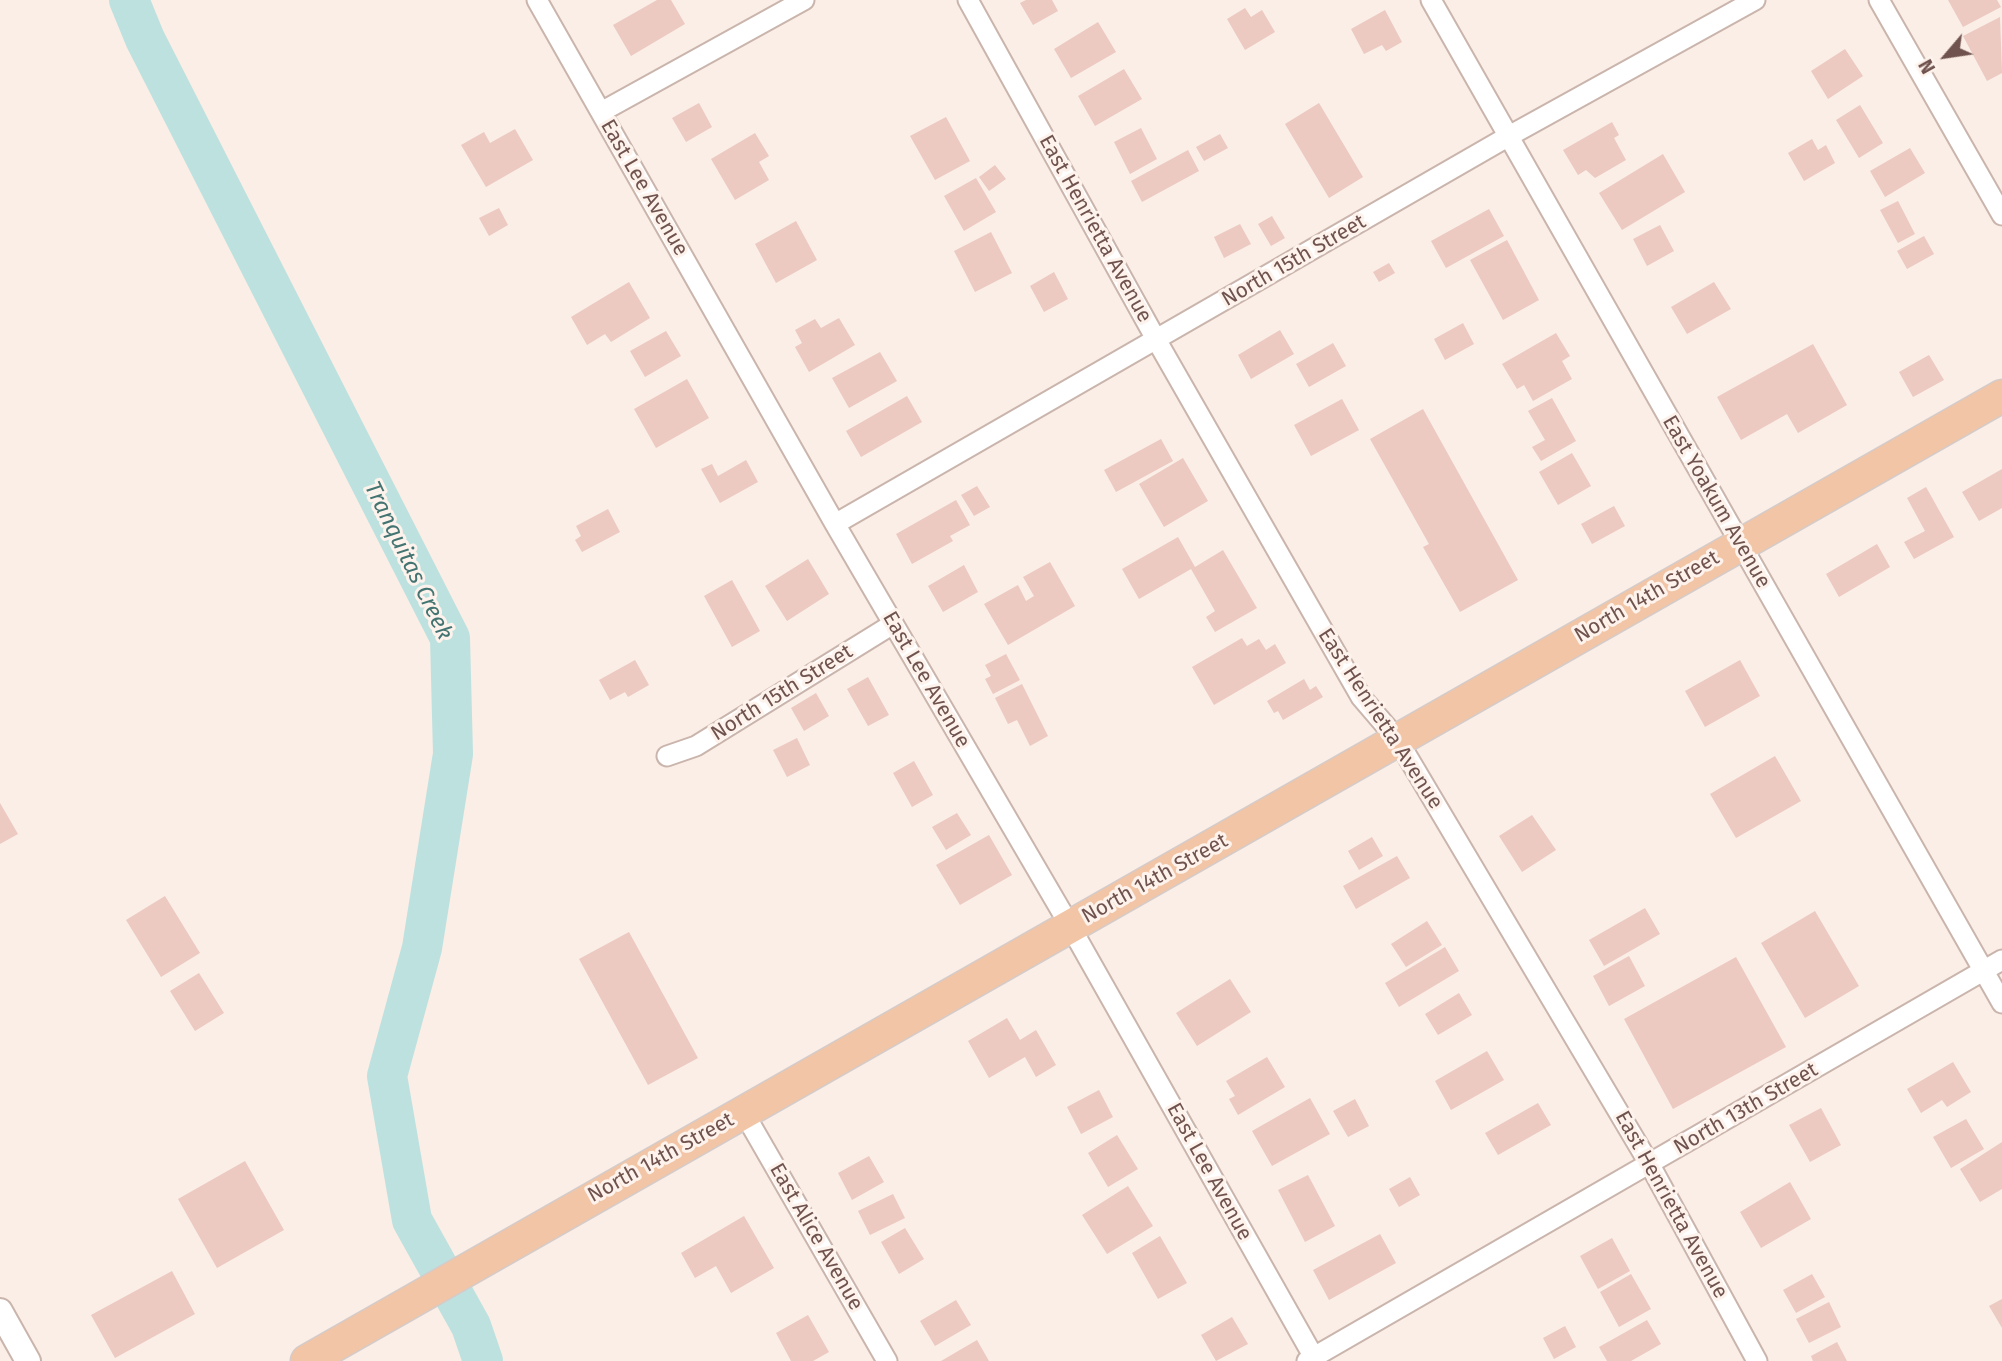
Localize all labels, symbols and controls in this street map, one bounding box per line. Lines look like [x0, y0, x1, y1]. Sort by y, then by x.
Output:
north arrow [1911, 21, 1981, 91]
text: N [1914, 55, 1940, 78]
street label: East Lee Avenue [595, 115, 693, 261]
street label: East Henrietta Avenue [1033, 131, 1157, 327]
street label: North 15th Street [1218, 210, 1370, 312]
street label: East Yoakum Avenue [1656, 411, 1776, 593]
water label: Tranquitas Creek [358, 477, 458, 645]
street label: North 14th Street [1570, 545, 1724, 649]
street label: East Lee Avenue [877, 607, 975, 753]
street label: East Henrietta Avenue [1312, 624, 1448, 814]
street label: North 15th Street [707, 639, 857, 747]
street label: North 14th Street [1078, 829, 1232, 929]
street label: North 13th Street [1669, 1058, 1823, 1160]
street label: East Lee Avenue [1161, 1099, 1257, 1245]
street label: East Henrietta Avenue [1609, 1107, 1733, 1303]
street label: North 14th Street [584, 1108, 738, 1208]
street label: East Alice Avenue [764, 1159, 868, 1315]

